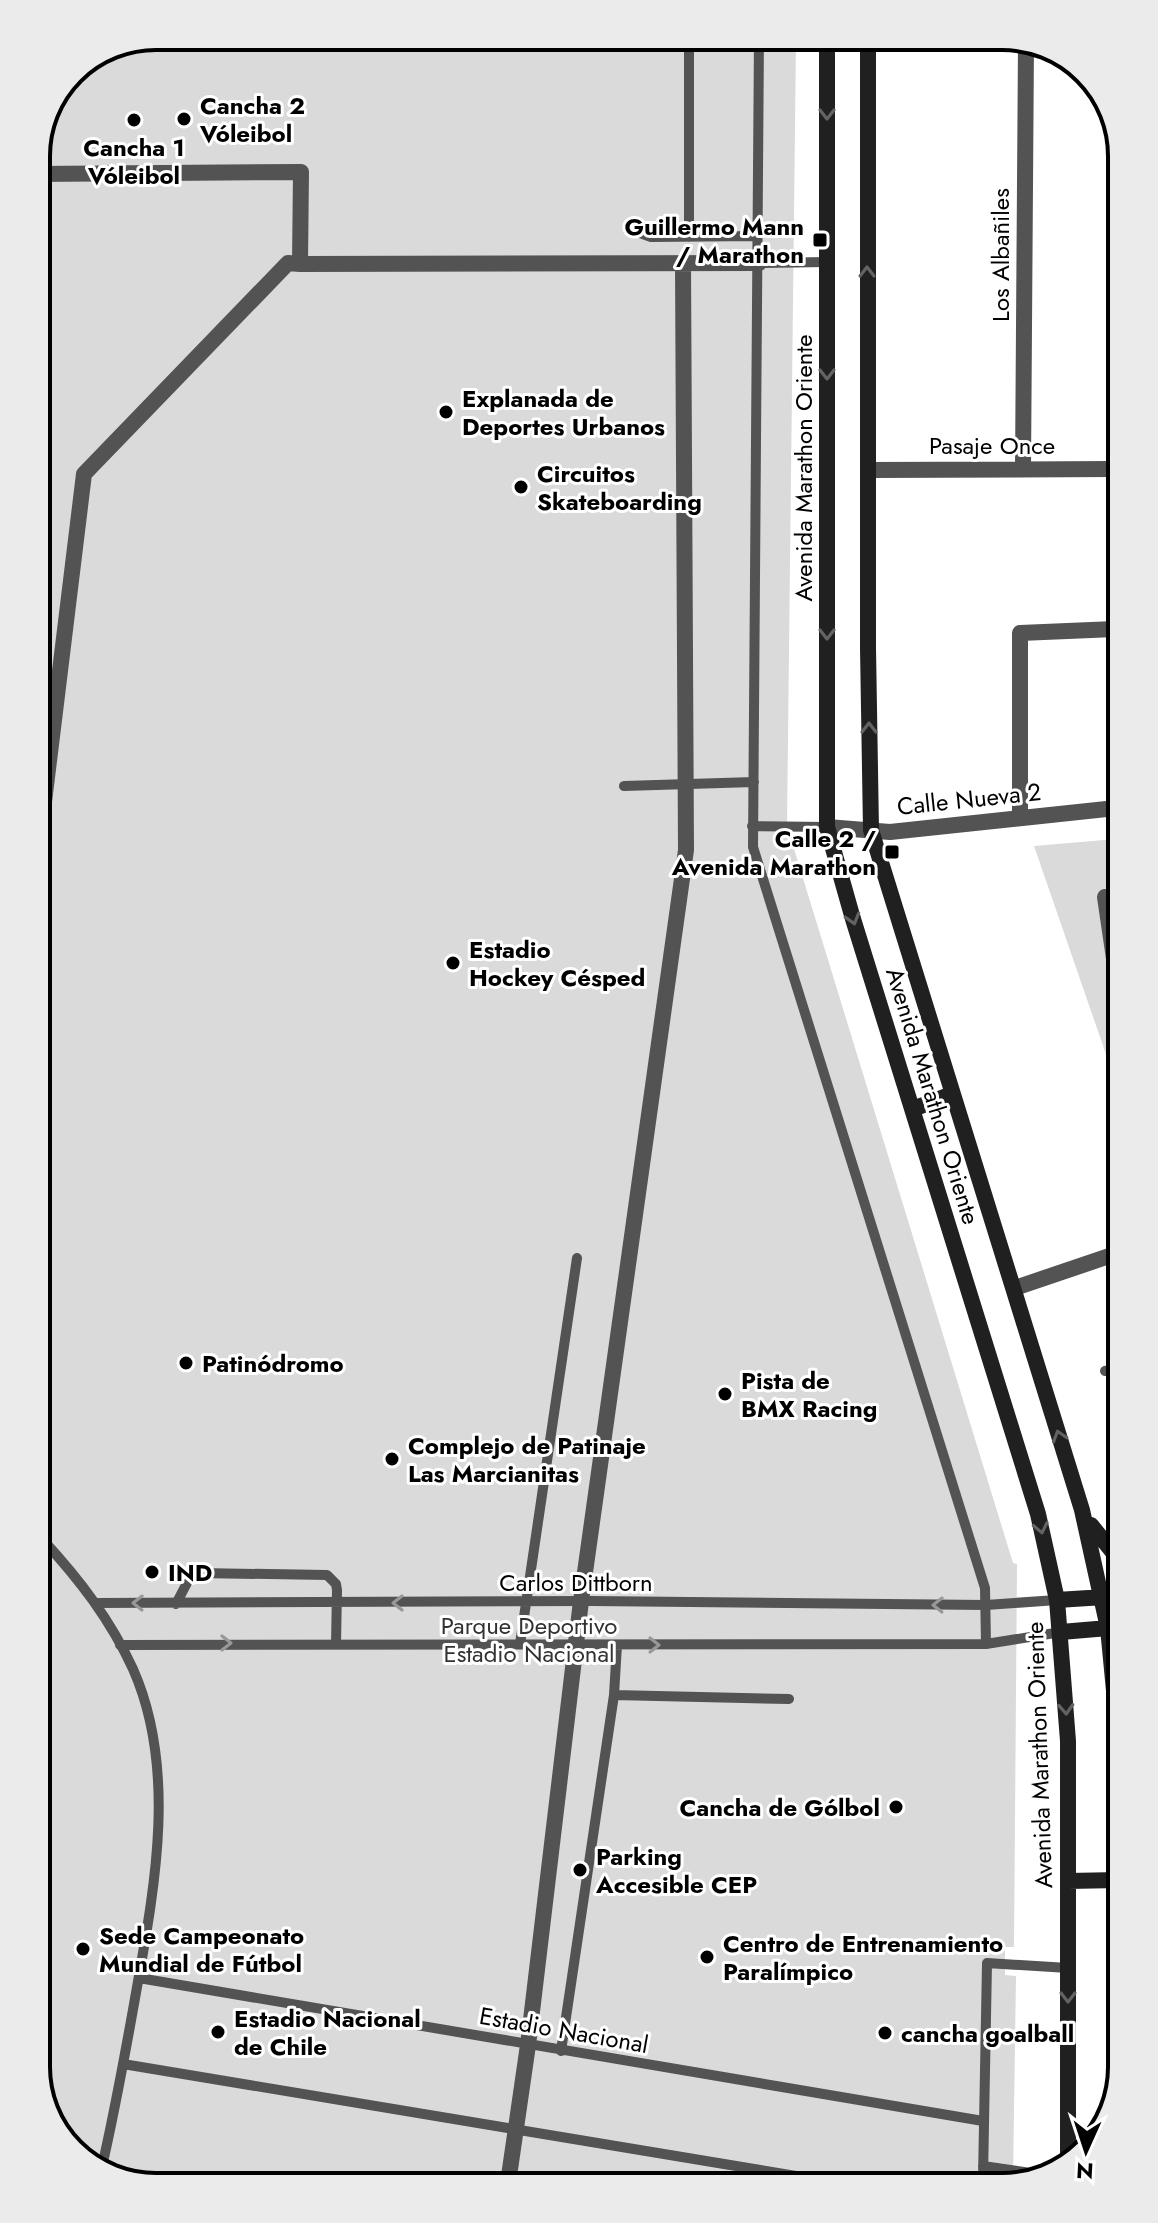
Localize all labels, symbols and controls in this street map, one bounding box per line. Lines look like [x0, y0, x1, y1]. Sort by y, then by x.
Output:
place label: Cancha 2 Vóleibol [199, 88, 305, 151]
one-way arrow [818, 108, 836, 121]
marker: Cancha 2 Vóleibol [175, 110, 193, 128]
marker: Cancha 1 Vóleibol [125, 111, 143, 129]
place label: Cancha 1 Vóleibol [83, 130, 185, 193]
street label: Los Albañiles [983, 188, 1018, 322]
place label: Guillermo Mann / Marathon [625, 209, 804, 272]
marker: Guillermo Mann / Marathon [811, 231, 829, 249]
one-way arrow [858, 265, 876, 278]
street label: Avenida Marathon Oriente [786, 335, 821, 602]
one-way arrow [818, 368, 836, 381]
place label: Explanada de Deportes Urbanos [462, 381, 665, 444]
marker: Explanada de Deportes Urbanos [437, 403, 455, 421]
street label: Pasaje Once [929, 428, 1055, 463]
place label: Circuitos Skateboarding [537, 456, 702, 519]
marker: Circuitos Skateboarding [512, 478, 530, 496]
one-way arrow [818, 628, 836, 641]
one-way arrow [860, 721, 878, 734]
street label: Calle Nueva 2 [895, 774, 1043, 824]
place label: Calle 2 / Avenida Marathon [671, 821, 876, 884]
marker: Calle 2 / Avenida Marathon [883, 843, 901, 861]
one-way arrow [844, 911, 860, 925]
place label: Estadio Hockey Césped [469, 932, 645, 995]
marker: Estadio Hockey Césped [444, 954, 462, 972]
street label: Avenida Marathon Oriente [877, 963, 989, 1229]
place label: Patinódromo [202, 1346, 344, 1381]
marker: Patinódromo [177, 1354, 195, 1372]
place label: Pista de BMX Racing [741, 1363, 877, 1426]
marker: Pista de BMX Racing [716, 1385, 734, 1403]
place label: Complejo de Patinaje Las Marcianitas [408, 1428, 646, 1491]
one-way arrow [1053, 1429, 1069, 1443]
marker: Complejo de Patinaje Las Marcianitas [383, 1450, 401, 1468]
one-way arrow [1032, 1520, 1049, 1534]
place label: IND [168, 1555, 212, 1590]
marker: IND [143, 1563, 161, 1581]
street label: Carlos Dittborn [499, 1565, 653, 1600]
one-way arrow [391, 1594, 404, 1612]
one-way arrow [131, 1595, 144, 1612]
one-way arrow [931, 1596, 944, 1613]
park label: Parque Deportivo Estadio Nacional [441, 1608, 617, 1671]
street label: Avenida Marathon Oriente [1017, 1621, 1061, 1889]
one-way arrow [220, 1635, 233, 1652]
one-way arrow [648, 1636, 661, 1654]
one-way arrow [1058, 1703, 1075, 1716]
place label: Cancha de Gólbol [679, 1790, 880, 1825]
marker: Cancha de Gólbol [887, 1798, 905, 1816]
place label: Parking Accesible CEP [595, 1839, 757, 1902]
marker: Parking Accesible CEP [571, 1861, 589, 1879]
place label: Sede Campeonato Mundial de Fútbol [99, 1918, 304, 1981]
place label: Centro de Entrenamiento Paralímpico [723, 1926, 1003, 1989]
marker: Sede Campeonato Mundial de Fútbol [74, 1940, 92, 1958]
marker: Centro de Entrenamiento Paralímpico [698, 1948, 716, 1966]
one-way arrow [1059, 1991, 1077, 2004]
street label: Estadio Nacional [477, 1998, 651, 2062]
place label: Estadio Nacional de Chile [234, 2001, 421, 2064]
place label: cancha goalball [901, 2016, 1074, 2051]
marker: Estadio Nacional de Chile [209, 2023, 227, 2041]
marker: cancha goalball [876, 2024, 894, 2042]
north arrow [1046, 2111, 1126, 2191]
text: N [1075, 2155, 1095, 2187]

